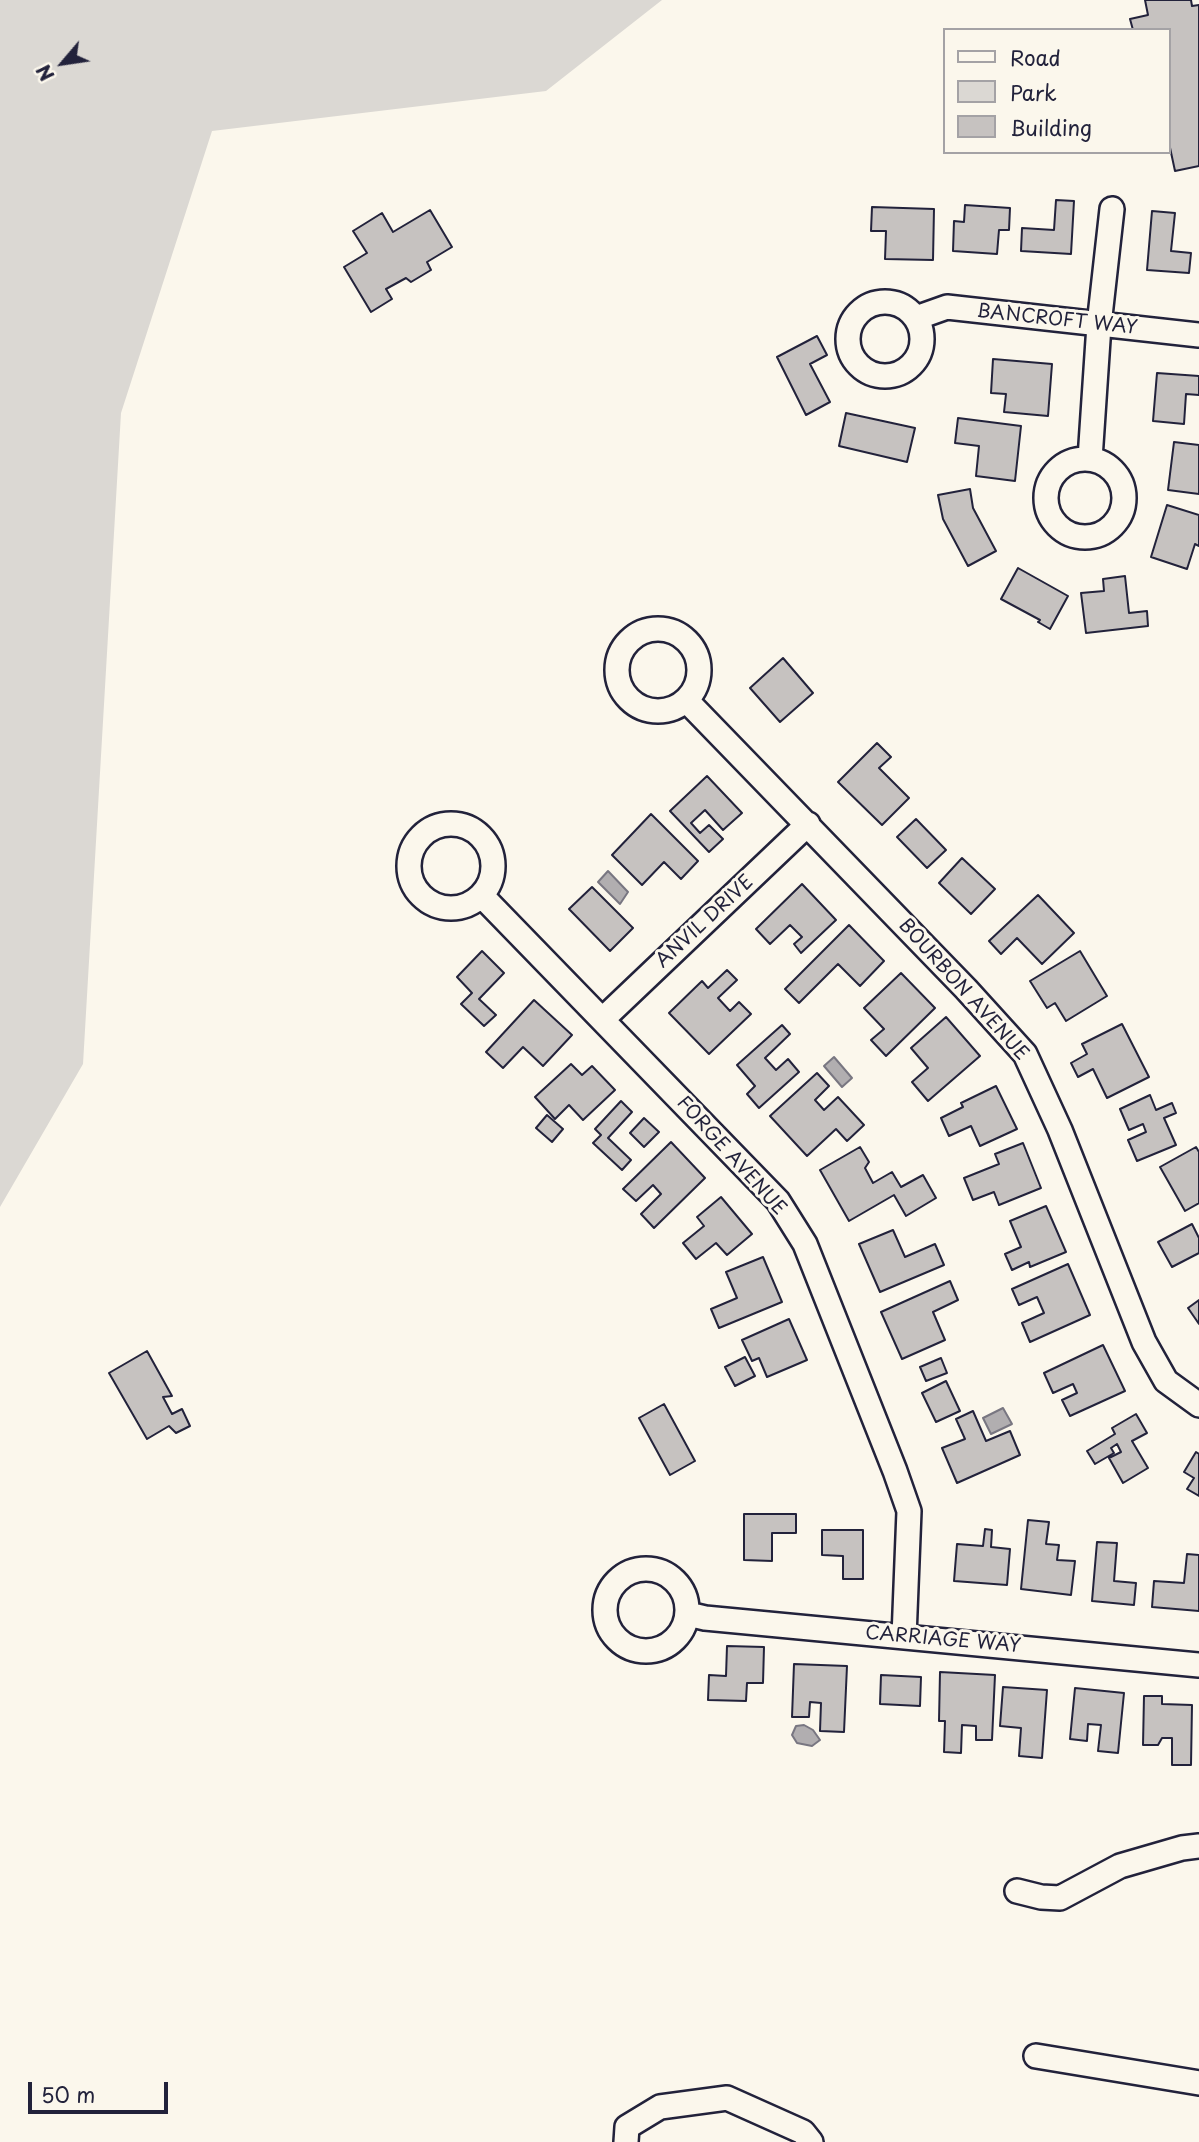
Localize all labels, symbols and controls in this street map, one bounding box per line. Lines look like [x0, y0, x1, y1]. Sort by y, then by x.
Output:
north arrow [28, 28, 98, 98]
legend [944, 28, 1171, 154]
text: Road [1010, 41, 1061, 73]
text: N [29, 60, 61, 87]
text: Park [1010, 76, 1057, 108]
text: Building [1010, 111, 1092, 143]
street label: BANCROFT WAY [975, 300, 1139, 340]
street label: ANVIL DRIVE [651, 871, 759, 973]
street label: BOURBON AVENUE [893, 915, 1033, 1065]
street label: FORGE AVENUE [672, 1092, 790, 1220]
street label: CARRIAGE WAY [864, 1622, 1022, 1658]
scale bar [32, 2068, 172, 2112]
text: 50 m [41, 2078, 95, 2110]

